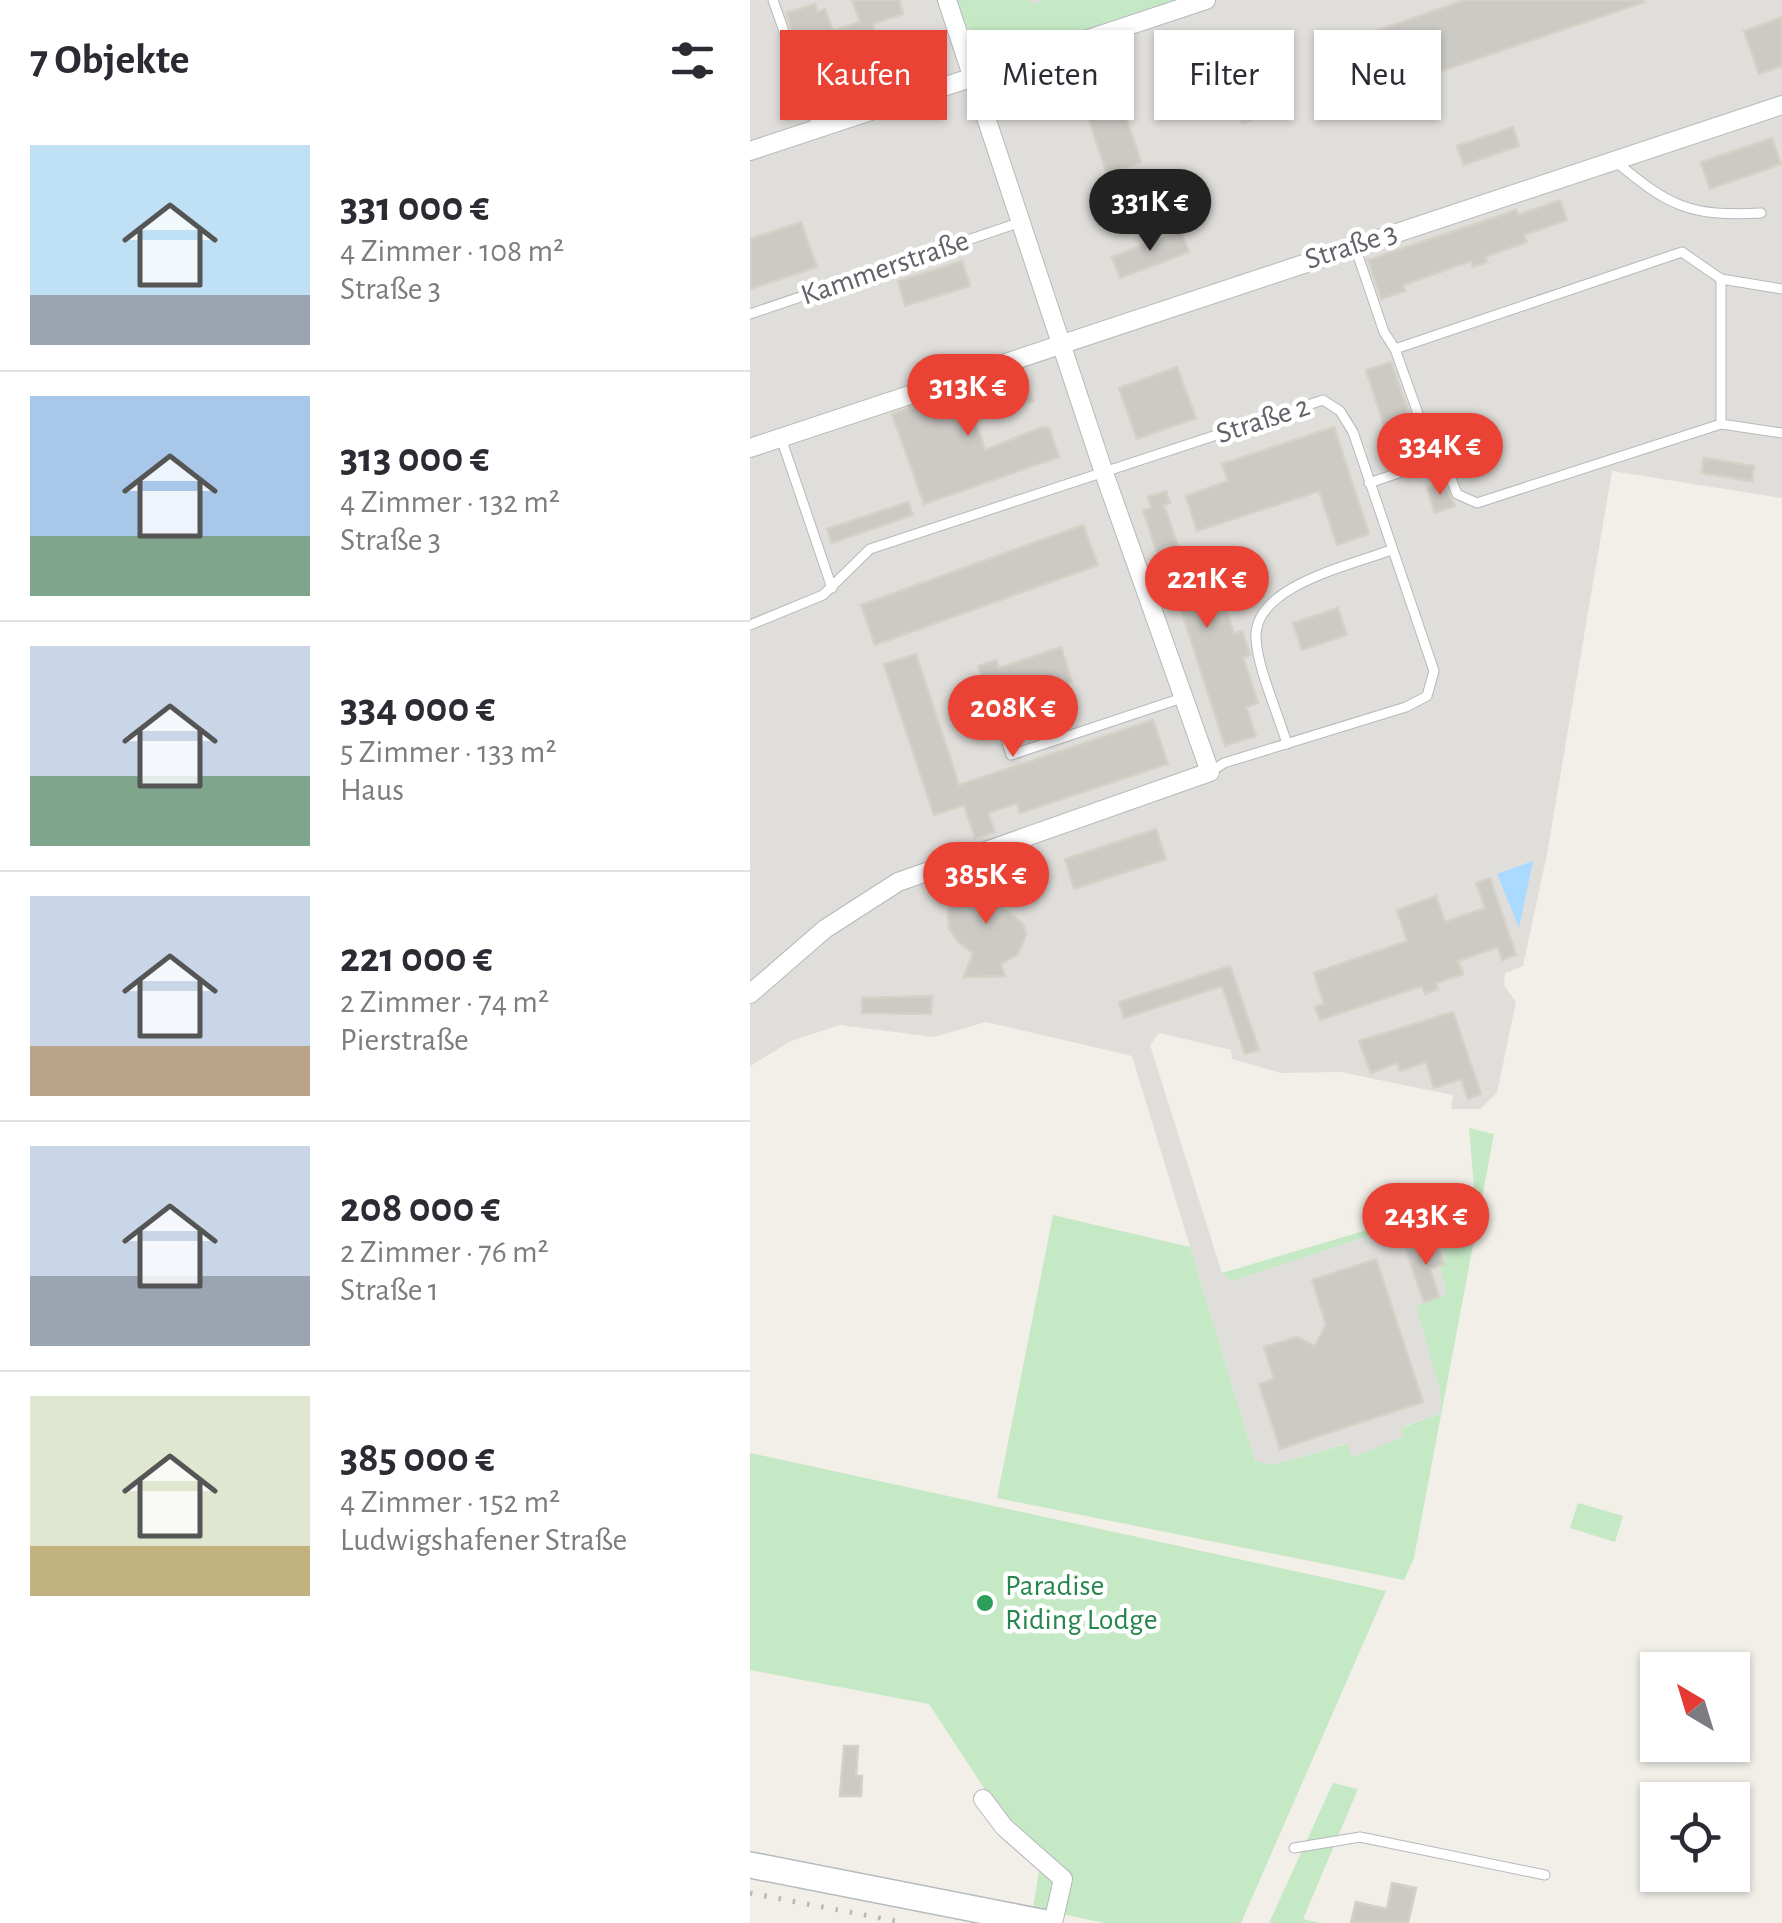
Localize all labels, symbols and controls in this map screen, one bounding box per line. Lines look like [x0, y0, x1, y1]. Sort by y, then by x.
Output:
chip: Kaufen [780, 30, 947, 120]
chip: Mieten [967, 30, 1134, 120]
chip: Filter [1154, 30, 1294, 120]
chip: Neu [1314, 30, 1441, 120]
icon: filters [665, 33, 720, 88]
text: 7 Objekte [30, 39, 190, 81]
pin: 331K € [1069, 169, 1231, 254]
icon: home [110, 185, 230, 305]
text: 331K € [1111, 185, 1189, 217]
text: 331 000 € [340, 186, 489, 228]
street label: Straße 3 [1301, 217, 1401, 275]
street label: Kammerstraße [797, 225, 973, 311]
text: 4 Zimmer · 108 m² [340, 235, 564, 267]
text: Straße 3 [340, 273, 441, 305]
pin: 313K € [887, 354, 1049, 439]
text: 313K € [929, 370, 1007, 402]
street label: Straße 2 [1213, 391, 1313, 449]
pin: 334K € [1359, 413, 1521, 498]
text: 334K € [1399, 429, 1481, 461]
icon: home [110, 436, 230, 556]
text: 313 000 € [340, 437, 489, 479]
text: 4 Zimmer · 132 m² [340, 486, 560, 518]
text: Straße 3 [340, 524, 441, 556]
pin: 221K € [1126, 546, 1288, 631]
text: 221K € [1167, 562, 1247, 594]
pin: 208K € [932, 675, 1094, 760]
icon: home [110, 686, 230, 806]
text: 334 000 € [340, 687, 495, 729]
text: 208K € [970, 691, 1056, 723]
text: 5 Zimmer · 133 m² [340, 736, 557, 768]
text: Haus [340, 774, 404, 806]
pin: 385K € [905, 842, 1067, 927]
text: 385K € [945, 858, 1027, 890]
icon: home [110, 936, 230, 1056]
text: 221 000 € [340, 937, 493, 979]
text: 2 Zimmer · 74 m² [340, 986, 549, 1018]
text: Pierstraße [340, 1024, 469, 1056]
pin: 243K € [1345, 1183, 1507, 1268]
icon: home [110, 1186, 230, 1306]
text: 208 000 € [340, 1187, 500, 1229]
text: 243K € [1384, 1199, 1468, 1231]
text: 2 Zimmer · 76 m² [340, 1236, 549, 1268]
text: Straße 1 [340, 1274, 439, 1306]
icon: home [110, 1436, 230, 1556]
text: 385 000 € [340, 1437, 495, 1479]
text: 4 Zimmer · 152 m² [340, 1486, 560, 1518]
text: Ludwigshafener Straße [340, 1524, 627, 1556]
place label: Paradise Riding Lodge [1005, 1571, 1158, 1635]
marker: Paradise Riding Lodge [974, 1592, 996, 1614]
north arrow [1640, 1652, 1750, 1762]
map controls [1640, 1652, 1750, 1892]
button: locate [1640, 1782, 1750, 1892]

